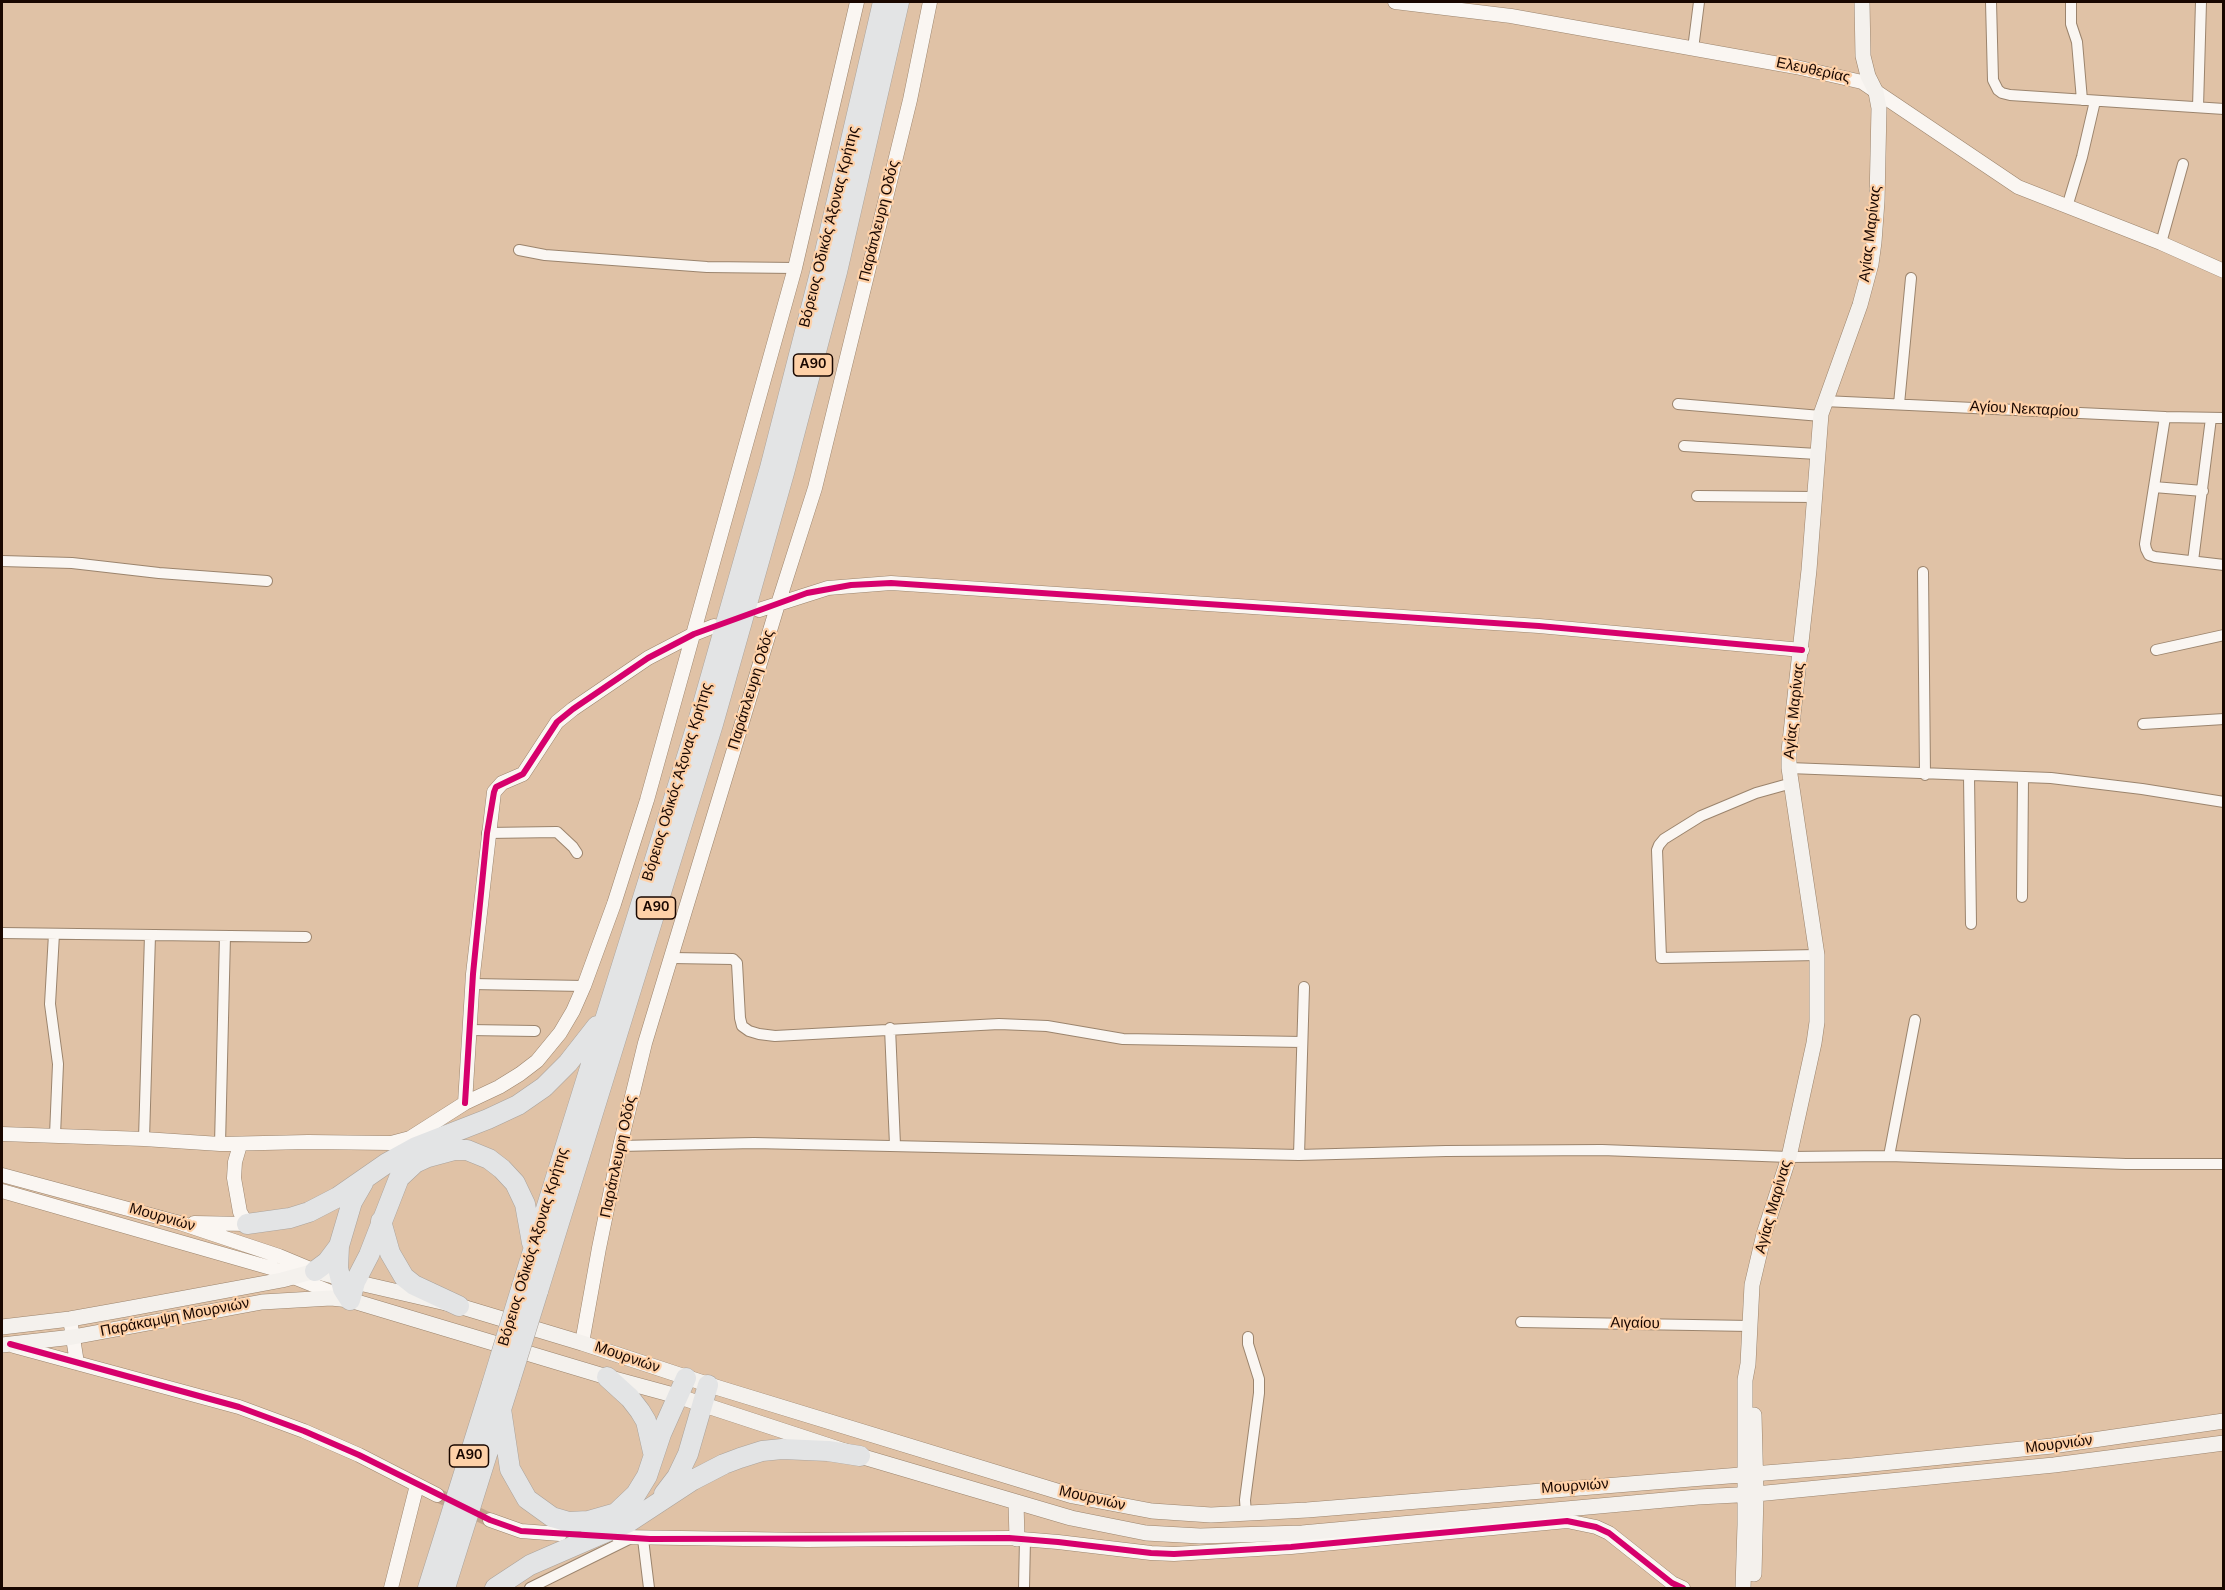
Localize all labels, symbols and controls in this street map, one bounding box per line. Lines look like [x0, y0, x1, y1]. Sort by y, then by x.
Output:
street label: Ελευθερίας [1774, 54, 1852, 88]
street label: Βόρειος Οδικός Άξονας Κρήτης [796, 125, 864, 329]
street label: Παράπλευρη Οδός [856, 159, 904, 283]
street label: Αγίας Μαρίνας [1856, 185, 1886, 283]
road number: Α90 [794, 354, 832, 376]
street label: Αγίου Νεκταρίου [1969, 398, 2079, 422]
street label: Παράπλευρη Οδός [725, 628, 779, 752]
street label: Αγίας Μαρίνας [1781, 662, 1809, 760]
street label: Βόρειος Οδικός Άξονας Κρήτης [639, 681, 717, 883]
road number: Α90 [636, 897, 676, 919]
street label: Παράπλευρη Οδός [597, 1094, 641, 1220]
street label: Βόρειος Οδικός Άξονας Κρήτης [495, 1146, 573, 1348]
street label: Αγίας Μαρίνας [1752, 1158, 1796, 1256]
street label: Μουρνιών [127, 1200, 197, 1236]
street label: Παράκαμψη Μουρνιών [99, 1295, 251, 1341]
street label: Αιγαίου [1610, 1315, 1660, 1333]
street label: Μουρνιών [592, 1338, 662, 1378]
street label: Μουρνιών [2024, 1432, 2094, 1458]
road number: Α90 [450, 1445, 488, 1467]
street label: Μουρνιών [1541, 1476, 1609, 1498]
street label: Μουρνιών [1057, 1483, 1127, 1515]

